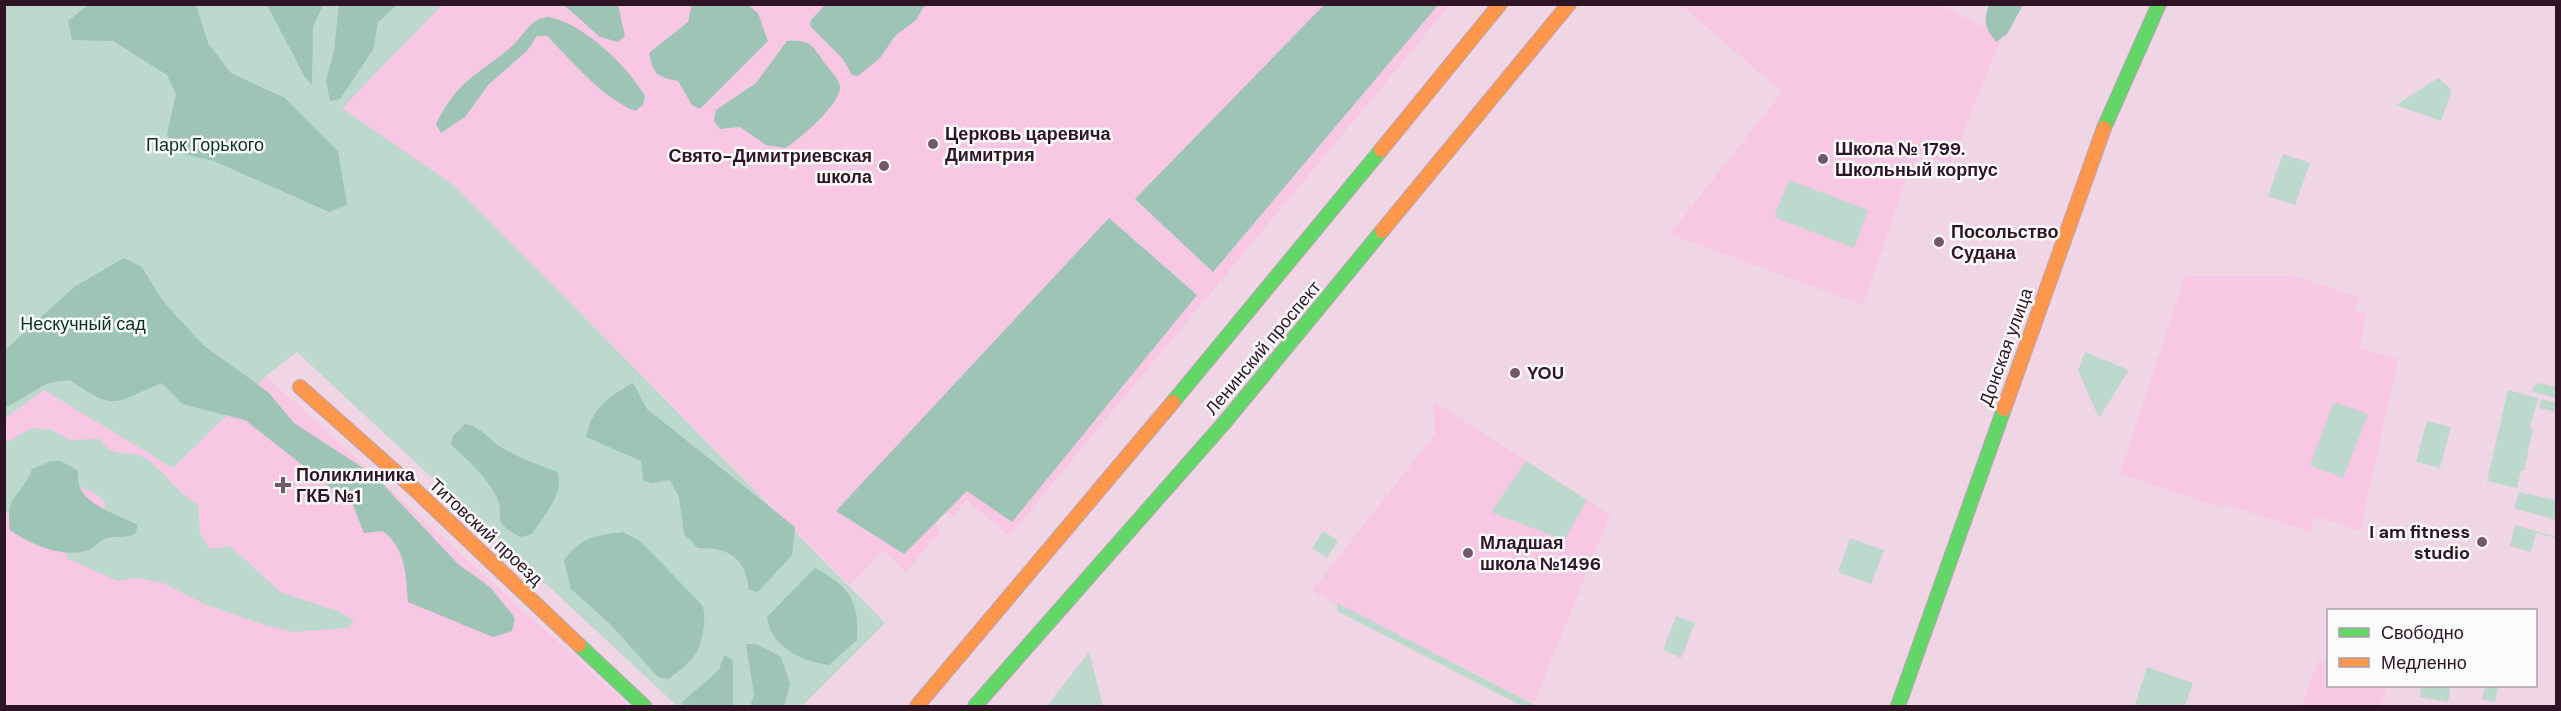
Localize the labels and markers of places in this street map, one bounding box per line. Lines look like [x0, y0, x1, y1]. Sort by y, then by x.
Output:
place label: Церковь царевича Димитрия [945, 122, 1111, 167]
marker: Церковь царевича Димитрия [926, 137, 940, 151]
place label: Школа № 1799. Школьный корпус [1835, 137, 1998, 182]
place label: Свято-Димитриевская школа [668, 144, 873, 189]
marker: Школа № 1799. Школьный корпус [1816, 152, 1830, 166]
marker: Свято-Димитриевская школа [877, 159, 891, 173]
place label: Посольство Судана [1951, 220, 2058, 265]
marker: Посольство Судана [1932, 235, 1946, 249]
place label: YOU [1527, 361, 1564, 385]
marker: YOU [1508, 366, 1522, 380]
place label: Поликлиника ГКБ №1 [296, 463, 416, 508]
marker: Поликлиника ГКБ №1 [274, 476, 292, 494]
place label: I am fitness studio [2369, 520, 2470, 565]
place label: Младшая школа №1496 [1480, 531, 1601, 576]
marker: I am fitness studio [2475, 535, 2489, 549]
marker: Младшая школа №1496 [1461, 546, 1475, 560]

